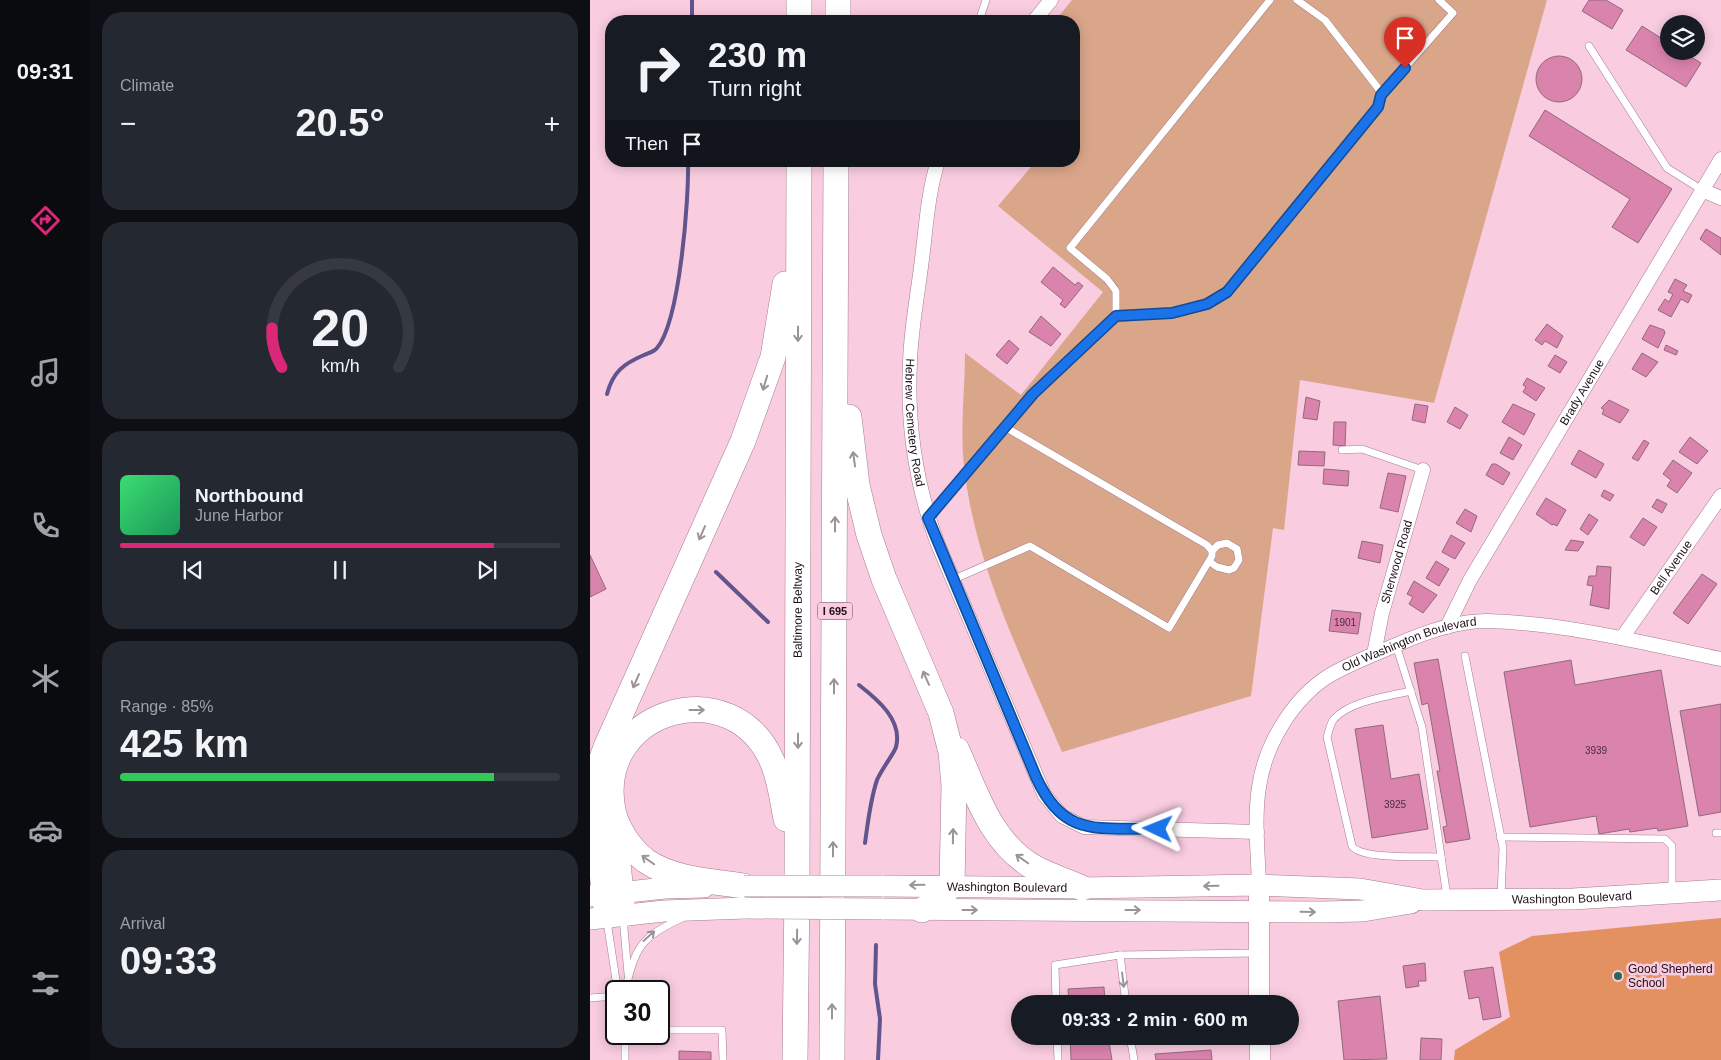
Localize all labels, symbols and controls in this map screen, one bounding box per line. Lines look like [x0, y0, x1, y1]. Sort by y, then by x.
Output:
map controls [1660, 15, 1705, 60]
button: layers [1660, 15, 1705, 60]
pin [1384, 17, 1426, 68]
icon: arrive [1391, 24, 1419, 52]
icon: right [625, 35, 690, 100]
text: 230 m [708, 35, 807, 74]
text: 09:31 [17, 59, 73, 84]
text: Turn right [708, 76, 801, 101]
text: Climate [120, 77, 174, 94]
text: 20.5° [295, 102, 385, 144]
text: − [120, 108, 136, 139]
text: + [544, 108, 560, 139]
icon: arrive [678, 130, 706, 158]
text: Then [625, 133, 668, 154]
icon: directions [28, 203, 63, 238]
text: 20 [311, 299, 369, 357]
one-way arrow [793, 325, 803, 341]
icon: music [28, 355, 63, 390]
text: km/h [321, 356, 359, 376]
street label: Brady Avenue [1557, 356, 1607, 428]
street label: Hebrew Cemetery Road [902, 358, 928, 488]
one-way arrow [759, 375, 769, 391]
one-way arrow [848, 451, 858, 467]
text: Northbound [195, 485, 304, 506]
text: June Harbor [195, 507, 283, 524]
icon: phone [28, 508, 63, 543]
one-way arrow [830, 516, 840, 532]
street label: Sherwood Road [1378, 518, 1415, 605]
one-way arrow [697, 525, 707, 540]
street label: Bell Avenue [1647, 537, 1695, 597]
icon: previous [179, 556, 207, 584]
icon: pause [326, 556, 354, 584]
icon: next [473, 556, 501, 584]
street label: Baltimore Beltway [791, 562, 805, 658]
road number: I 695 [818, 602, 852, 620]
street label: Old Washington Boulevard [1339, 614, 1477, 675]
house number: 1901 [1334, 617, 1357, 628]
icon: climate [28, 661, 63, 696]
one-way arrow [920, 671, 930, 686]
one-way arrow [630, 673, 640, 688]
one-way arrow [829, 679, 839, 695]
text: Range · 85% [120, 698, 213, 715]
one-way arrow [689, 705, 705, 715]
text: 425 km [120, 723, 249, 765]
one-way arrow [793, 732, 803, 749]
house number: 3939 [1585, 745, 1608, 756]
house number: 3925 [1384, 799, 1407, 810]
position arrow [1131, 802, 1183, 854]
icon: car [28, 813, 63, 848]
one-way arrow [948, 829, 958, 845]
one-way arrow [828, 841, 838, 858]
one-way arrow [1016, 854, 1030, 864]
one-way arrow [641, 855, 655, 865]
street label: Washington Boulevard [947, 880, 1067, 895]
one-way arrow [910, 881, 926, 890]
one-way arrow [1203, 881, 1219, 890]
street label: Washington Boulevard [1512, 888, 1632, 906]
one-way arrow [962, 905, 978, 915]
one-way arrow [1124, 905, 1141, 915]
one-way arrow [1300, 907, 1316, 917]
text: Arrival [120, 915, 165, 932]
one-way arrow [792, 929, 802, 945]
one-way arrow [643, 931, 656, 942]
text: 09:33 [120, 940, 217, 982]
place label: Good Shepherd School [1628, 962, 1713, 990]
icon: filters [28, 966, 63, 1001]
marker: Good Shepherd School [1612, 970, 1624, 982]
one-way arrow [1118, 971, 1128, 987]
speed limit sign: 30 [605, 980, 670, 1045]
one-way arrow [827, 1004, 837, 1020]
text: 09:33 · 2 min · 600 m [1062, 1009, 1248, 1030]

